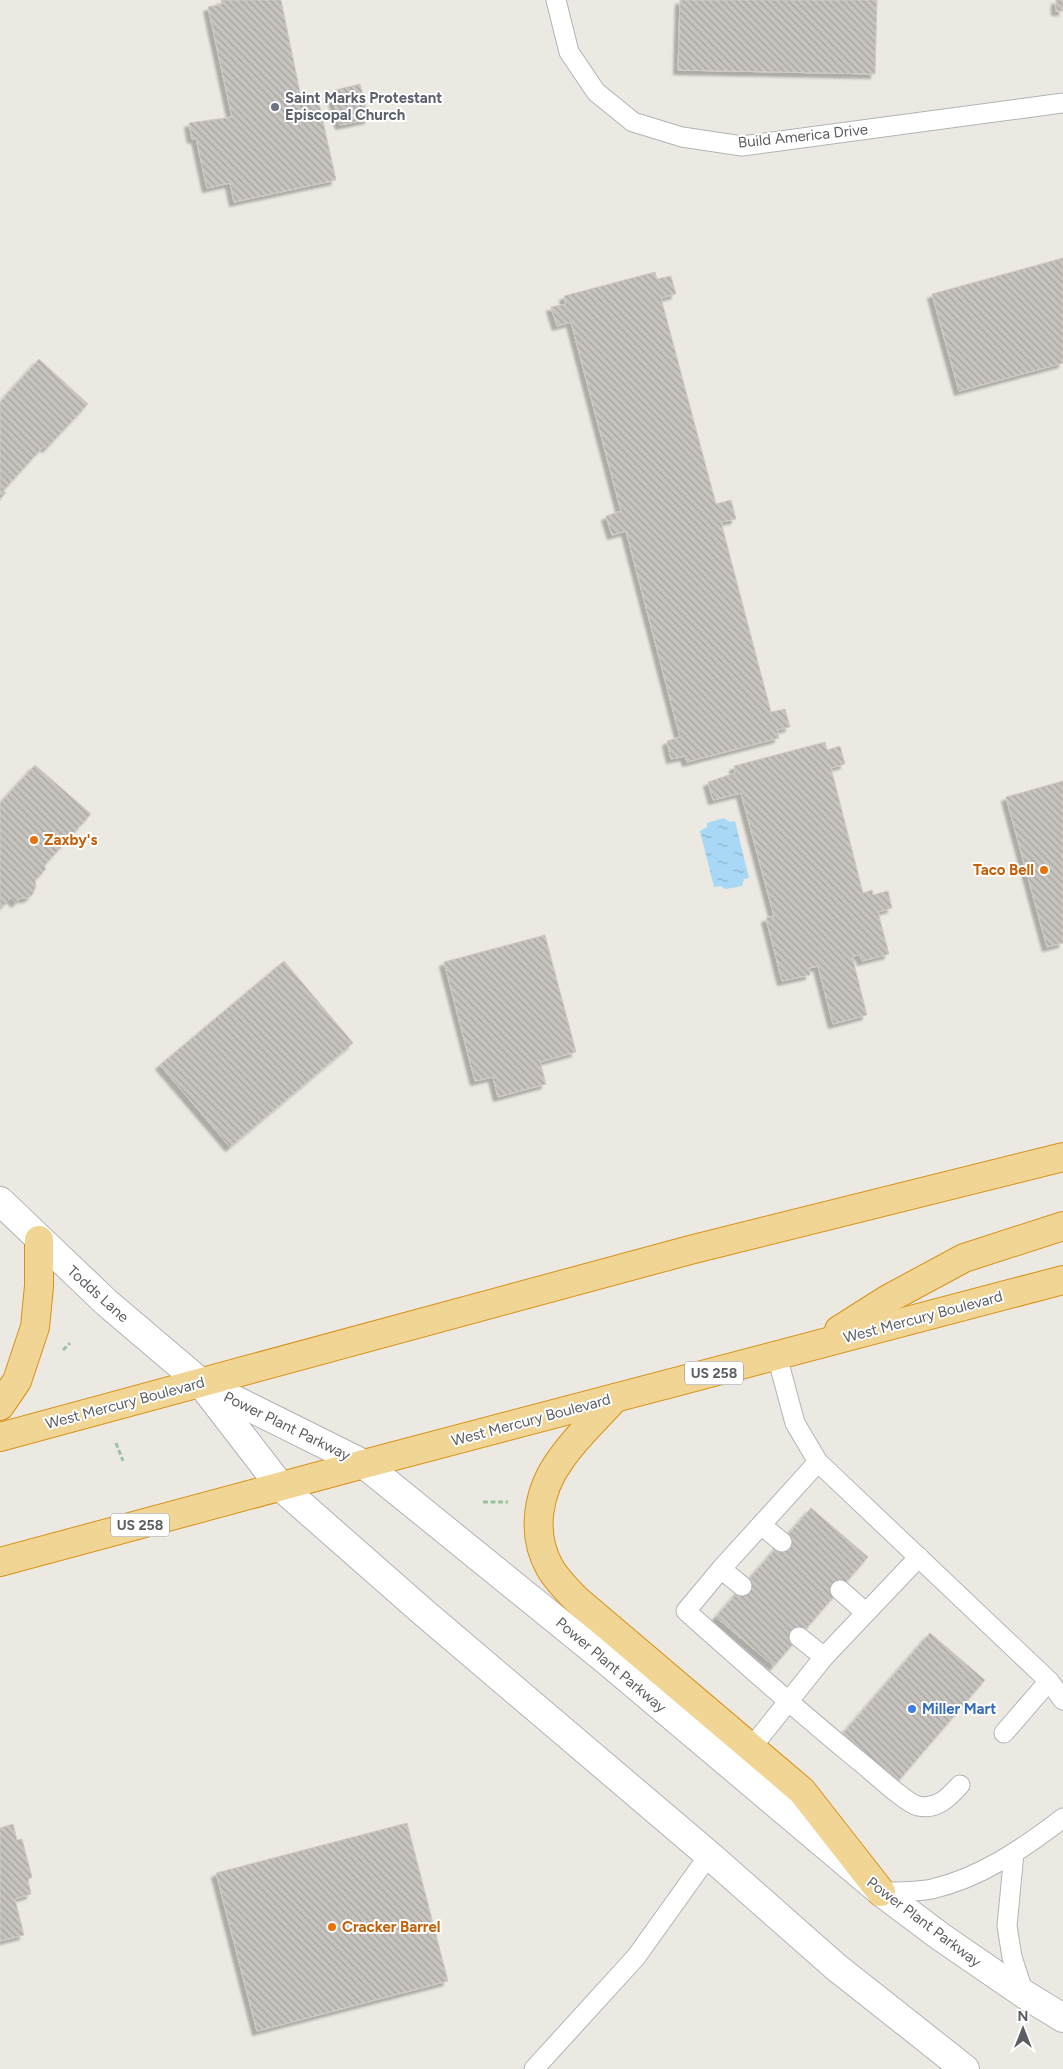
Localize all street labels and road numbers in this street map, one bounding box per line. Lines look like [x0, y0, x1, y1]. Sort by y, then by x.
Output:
street label: Build America Drive [737, 120, 869, 152]
street label: Todds Lane [64, 1262, 132, 1326]
street label: West Mercury Boulevard [841, 1287, 1005, 1347]
road number: US 258 [685, 1362, 743, 1385]
street label: West Mercury Boulevard [43, 1373, 207, 1433]
street label: Power Plant Parkway [221, 1388, 353, 1464]
street label: West Mercury Boulevard [449, 1390, 613, 1450]
road number: US 258 [111, 1514, 169, 1536]
street label: Power Plant Parkway [552, 1614, 670, 1716]
street label: Power Plant Parkway [863, 1873, 985, 1971]

